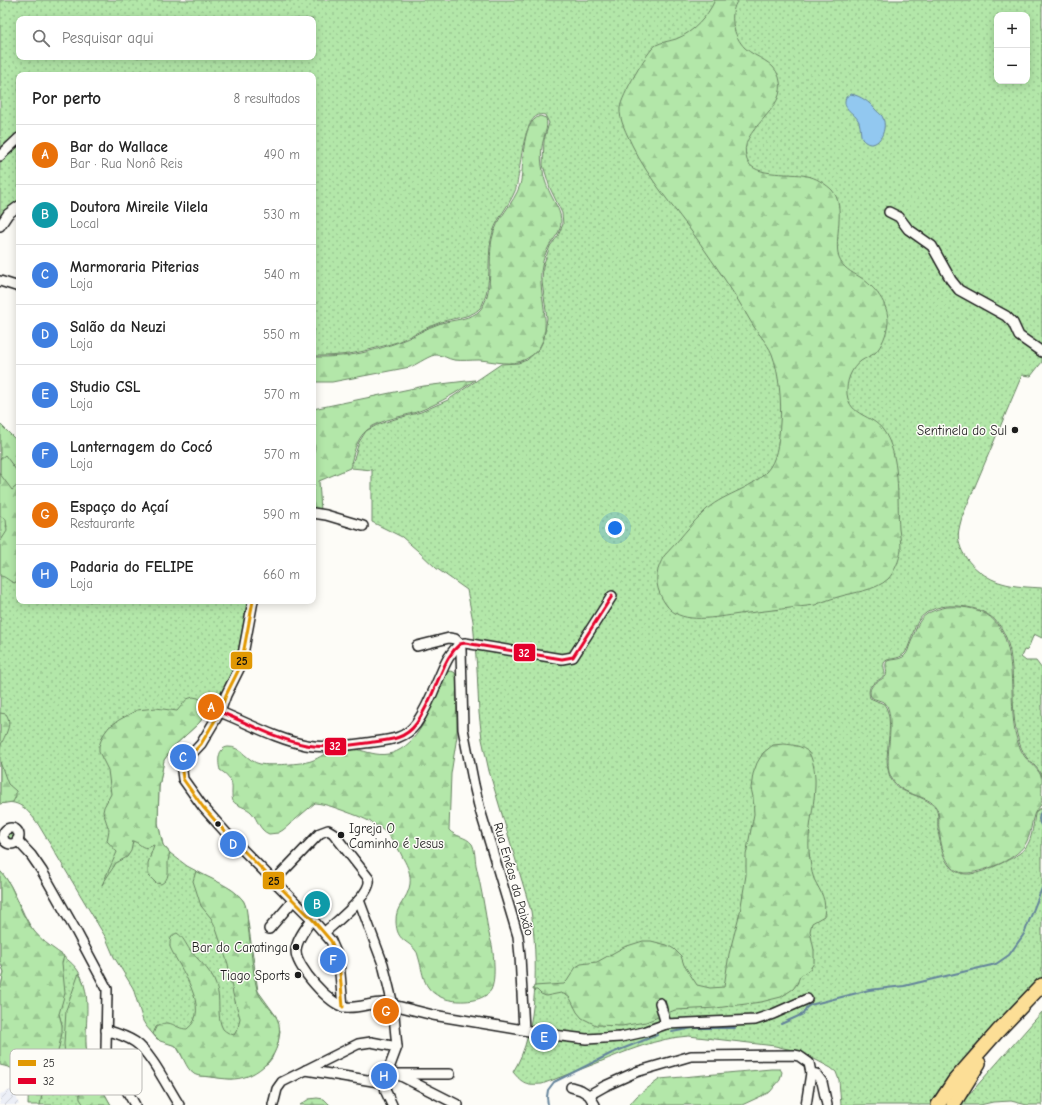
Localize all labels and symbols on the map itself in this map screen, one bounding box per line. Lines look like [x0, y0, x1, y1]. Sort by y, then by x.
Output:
place label: Sentinela do Sul [917, 423, 1007, 438]
marker: Sentinela do Sul [1010, 425, 1020, 435]
your location [605, 518, 625, 538]
line badge: 32 [513, 643, 536, 662]
text: 32 [519, 647, 530, 660]
line badge: 25 [230, 651, 253, 670]
text: 25 [236, 655, 248, 668]
pin: A [198, 692, 224, 722]
line badge: 32 [324, 737, 347, 756]
text: 32 [330, 740, 341, 753]
pin: C [170, 742, 196, 772]
unlabelled marker [213, 819, 223, 829]
place label: Igreja O Caminho é Jesus [349, 821, 444, 851]
street label: Rua Enéas da Paixão [491, 821, 537, 938]
pin: D [220, 829, 246, 859]
marker: Igreja O Caminho é Jesus [336, 830, 346, 840]
line badge: 25 [262, 871, 285, 890]
text: 25 [268, 875, 280, 888]
pin: B [304, 889, 330, 919]
place label: Bar do Caratinga [192, 940, 288, 955]
marker: Bar do Caratinga [291, 942, 301, 952]
pin: F [320, 945, 346, 975]
place label: Tiago Sports [220, 968, 290, 983]
marker: Tiago Sports [293, 970, 303, 980]
pin: G [373, 996, 399, 1026]
pin: E [531, 1022, 557, 1052]
legend [10, 1049, 142, 1095]
text: 25 [43, 1057, 55, 1070]
pin: H [371, 1061, 397, 1091]
text: 32 [43, 1075, 55, 1088]

